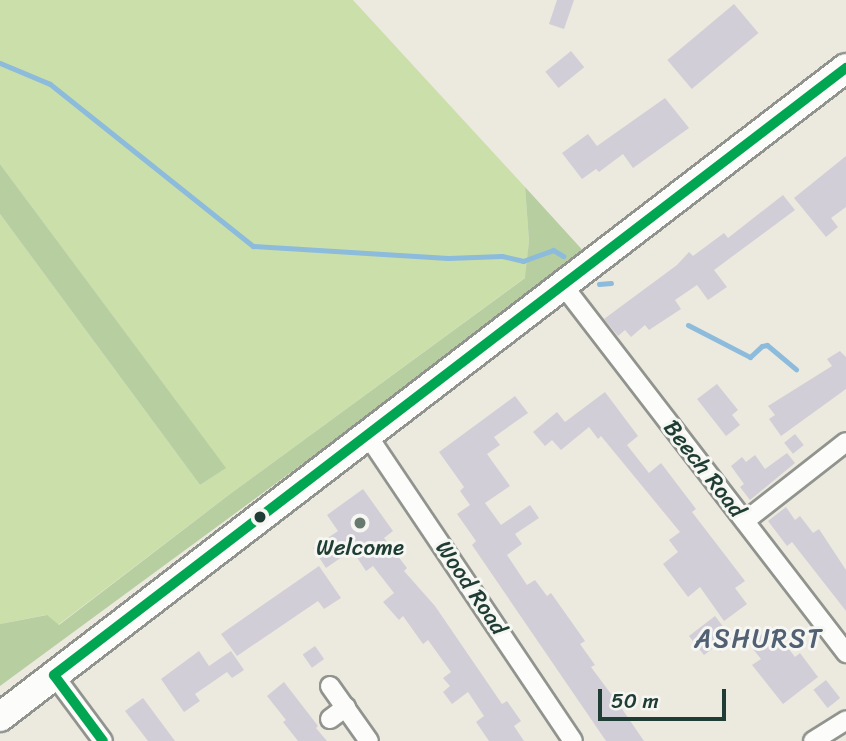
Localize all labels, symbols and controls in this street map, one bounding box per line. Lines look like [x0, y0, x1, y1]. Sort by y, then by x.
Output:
street label: Beech Road [657, 414, 751, 524]
unlabelled marker [253, 510, 267, 524]
marker: Welcome [352, 515, 368, 531]
place label: Welcome [316, 534, 404, 562]
street label: Wood Road [429, 535, 513, 641]
district label: ASHURST [696, 623, 822, 655]
scale bar [601, 674, 729, 718]
text: 50 m [611, 682, 659, 720]

